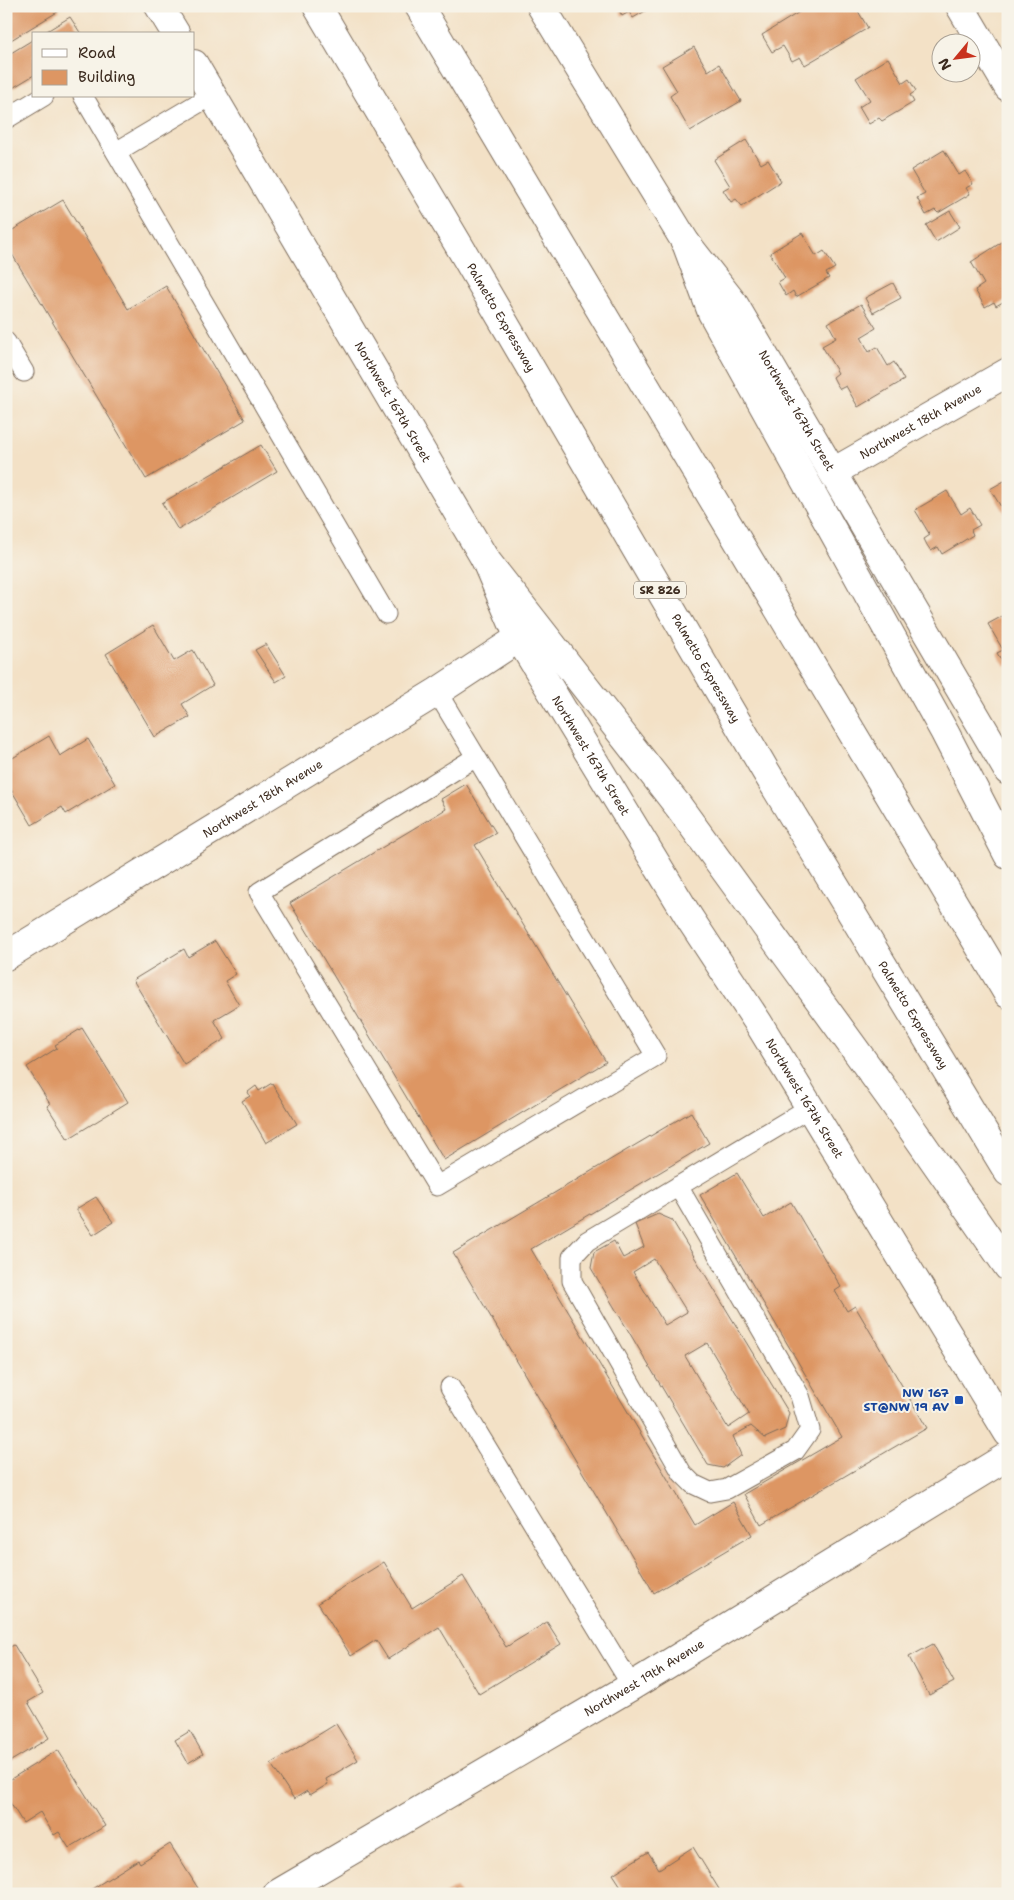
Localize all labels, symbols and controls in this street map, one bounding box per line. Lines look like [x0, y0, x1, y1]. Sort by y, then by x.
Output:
legend [32, 32, 195, 98]
north arrow [932, 32, 982, 82]
text: Road [78, 43, 116, 63]
text: N [934, 55, 955, 74]
text: Building [78, 67, 135, 87]
street label: Palmetto Expressway [463, 260, 539, 375]
street label: Northwest 167th Street [351, 339, 434, 465]
street label: Northwest 167th Street [755, 347, 838, 474]
street label: Northwest 18th Avenue [857, 381, 985, 463]
road number: SR 826 [634, 582, 686, 598]
street label: Palmetto Expressway [668, 611, 744, 726]
street label: Northwest 167th Street [548, 693, 633, 819]
street label: Northwest 18th Avenue [200, 756, 326, 842]
street label: Palmetto Expressway [874, 958, 952, 1072]
street label: Northwest 167th Street [762, 1036, 847, 1161]
place label: NW 167 ST@NW 19 AV [863, 1385, 950, 1415]
marker: NW 167 ST@NW 19 AV [953, 1394, 965, 1406]
street label: Northwest 19th Avenue [581, 1636, 707, 1720]

